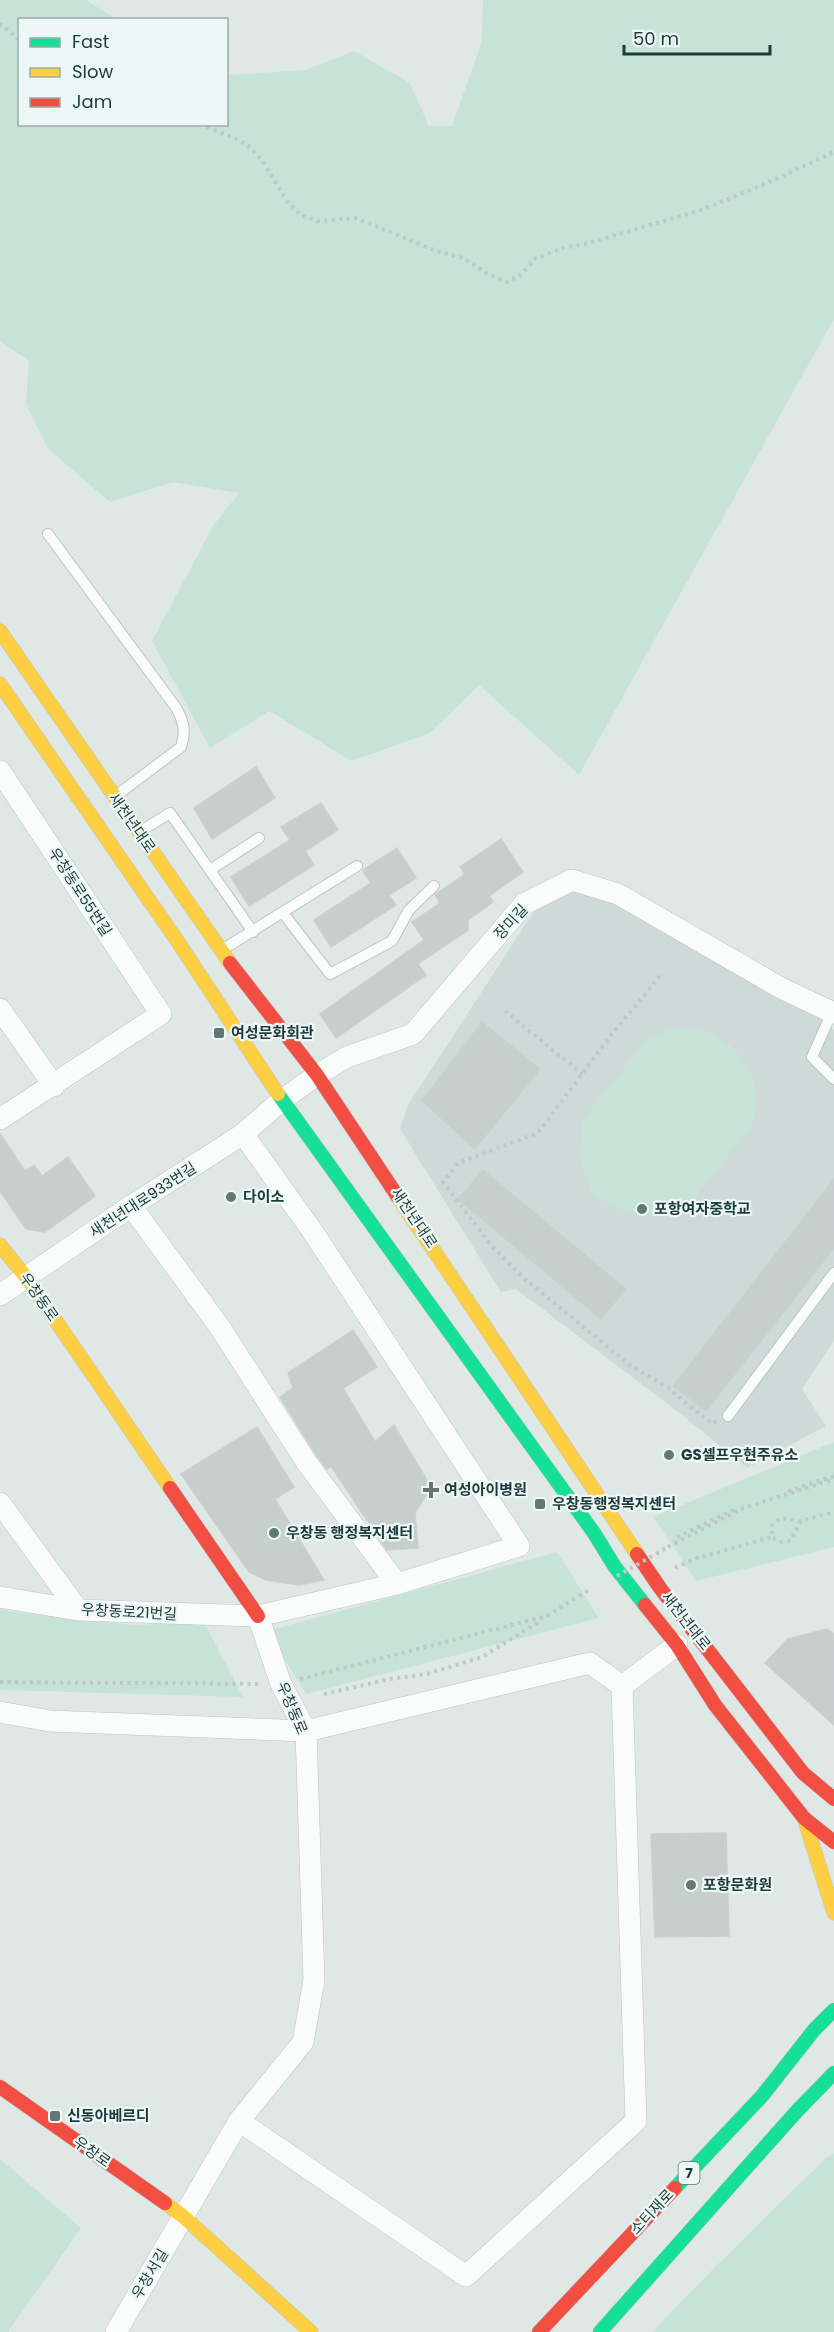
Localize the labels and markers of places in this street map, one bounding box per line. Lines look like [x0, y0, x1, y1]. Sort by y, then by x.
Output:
place label: 여성문화회관 [231, 1022, 314, 1043]
marker: 여성문화회관 [212, 1026, 226, 1040]
place label: 다이소 [243, 1186, 285, 1207]
marker: 다이소 [224, 1190, 238, 1204]
place label: 포항여자중학교 [654, 1198, 751, 1219]
marker: 포항여자중학교 [635, 1202, 649, 1216]
place label: GS셀프우현주유소 [681, 1444, 798, 1465]
marker: GS셀프우현주유소 [662, 1448, 676, 1462]
place label: 여성아이병원 [444, 1479, 527, 1500]
marker: 여성아이병원 [422, 1481, 440, 1499]
place label: 우창동행정복지센터 [552, 1493, 676, 1514]
marker: 우창동행정복지센터 [533, 1497, 547, 1511]
place label: 우창동 행정복지센터 [286, 1522, 413, 1543]
marker: 우창동 행정복지센터 [267, 1526, 281, 1540]
place label: 포항문화원 [703, 1874, 772, 1895]
marker: 포항문화원 [684, 1878, 698, 1892]
place label: 신동아베르디 [67, 2105, 150, 2126]
marker: 신동아베르디 [48, 2109, 62, 2123]

